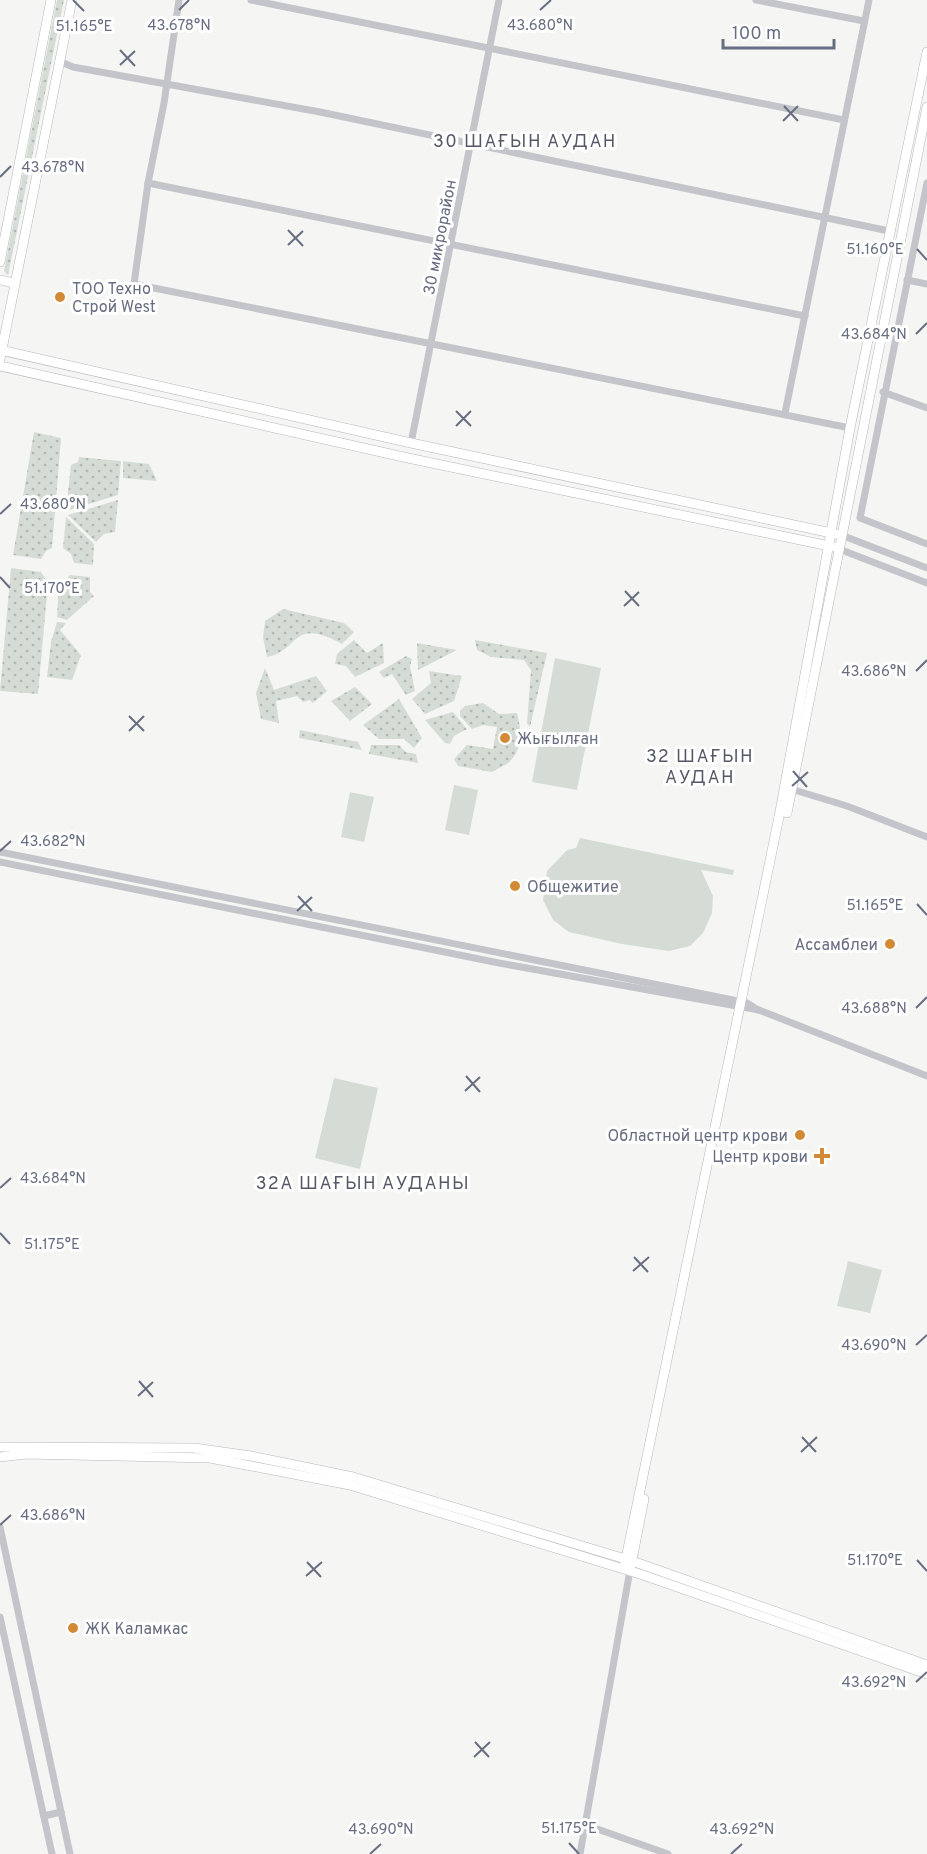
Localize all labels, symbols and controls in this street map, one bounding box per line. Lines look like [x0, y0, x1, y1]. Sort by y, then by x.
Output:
scale bar [723, 12, 834, 50]
text: 43.678°N [147, 17, 211, 36]
text: 43.680°N [507, 17, 573, 36]
text: 51.165°E [55, 18, 113, 37]
text: 100 m [732, 23, 781, 46]
district label: 30 ШАҒЫН АУДАН [433, 131, 617, 154]
text: 43.678°N [21, 159, 85, 178]
street label: 30 микрорайон [420, 178, 462, 297]
text: 51.160°E [846, 241, 904, 260]
place label: ТОО Техно Строй West [72, 280, 156, 318]
marker: ТОО Техно Строй West [53, 290, 67, 304]
text: 43.684°N [841, 326, 907, 345]
text: 43.680°N [20, 496, 86, 515]
text: 51.170°E [24, 580, 80, 599]
text: 43.686°N [841, 663, 907, 682]
place label: Жығылған [517, 730, 599, 750]
marker: Жығылған [498, 731, 512, 745]
district label: 32 ШАҒЫН АУДАН [646, 746, 754, 790]
text: 43.682°N [20, 833, 86, 852]
place label: Общежитие [527, 878, 619, 898]
marker: Общежитие [508, 879, 522, 893]
text: 51.165°E [846, 897, 904, 916]
place label: Ассамблеи [795, 936, 878, 956]
marker: Ассамблеи [883, 937, 897, 951]
text: 43.688°N [841, 1000, 907, 1019]
place label: Областной центр крови [607, 1127, 788, 1147]
marker: Областной центр крови [793, 1128, 807, 1142]
marker: Центр крови [813, 1147, 831, 1165]
place label: Центр крови [712, 1148, 808, 1168]
text: 43.684°N [20, 1170, 86, 1189]
district label: 32А ШАҒЫН АУДАНЫ [256, 1173, 470, 1196]
text: 51.175°E [24, 1236, 80, 1255]
text: 43.690°N [841, 1337, 907, 1356]
text: 43.686°N [20, 1507, 86, 1526]
text: 51.170°E [847, 1552, 903, 1571]
place label: ЖК Каламкас [85, 1620, 188, 1640]
marker: ЖК Каламкас [66, 1621, 80, 1635]
text: 43.692°N [842, 1674, 906, 1693]
text: 51.175°E [541, 1820, 597, 1839]
text: 43.690°N [348, 1821, 414, 1840]
text: 43.692°N [710, 1821, 774, 1840]

